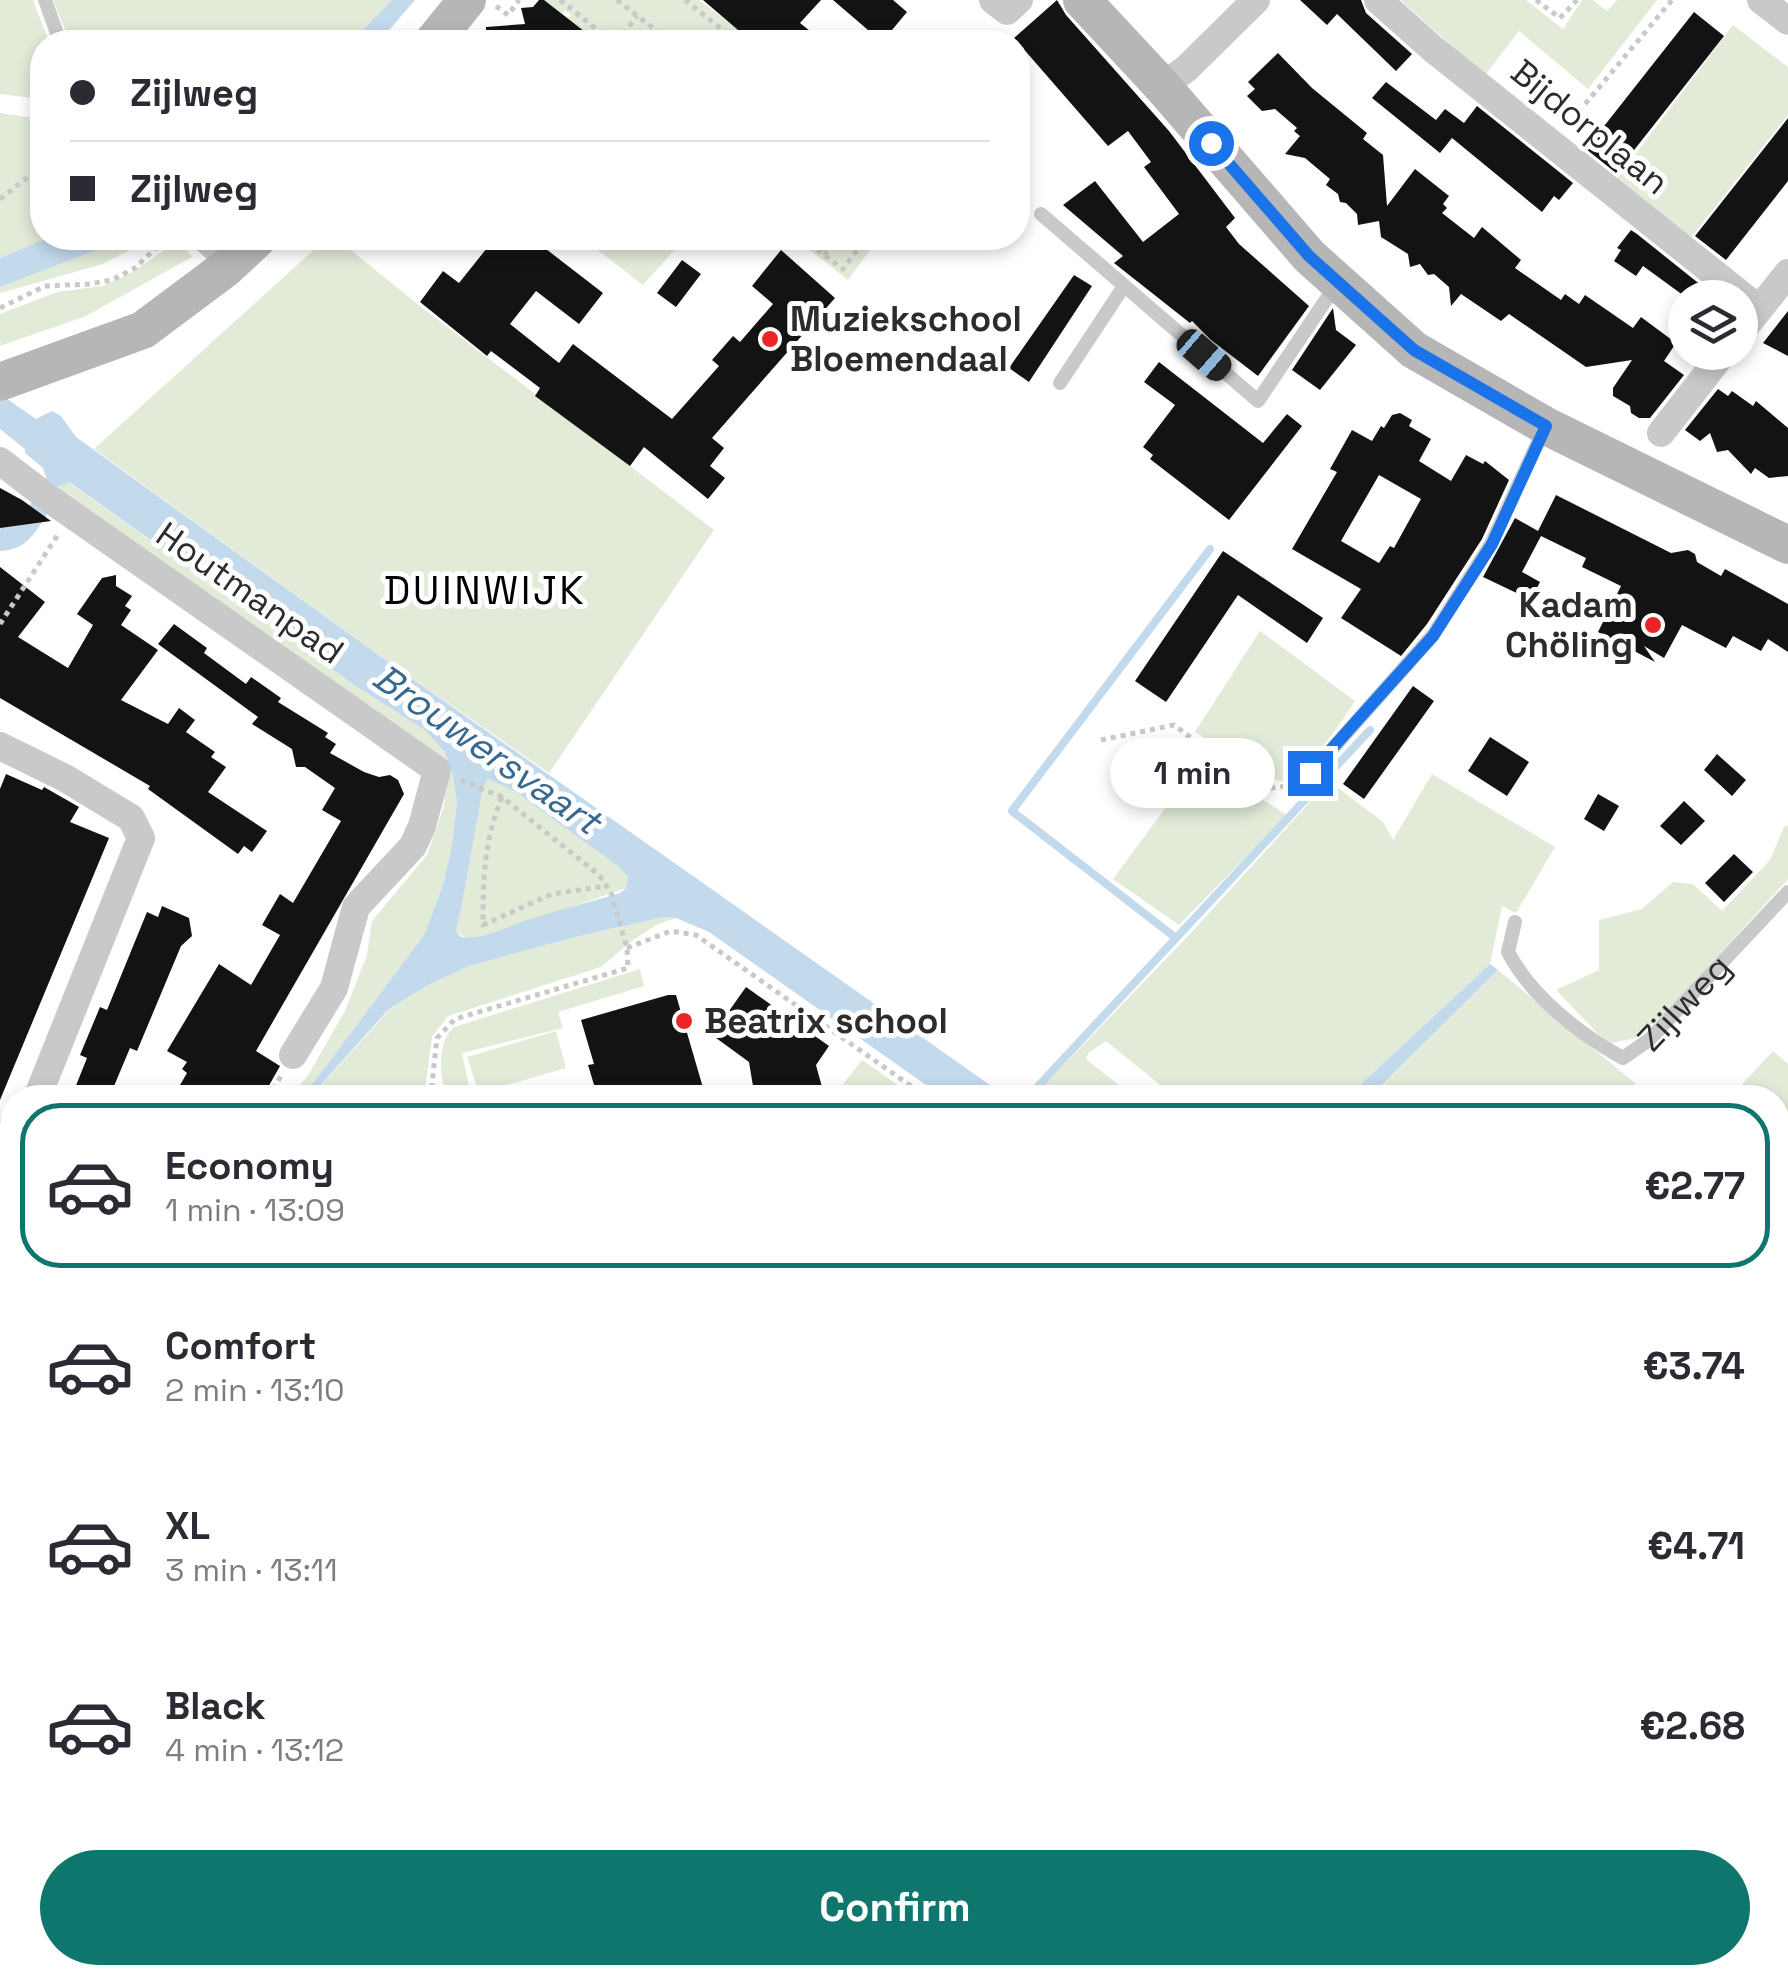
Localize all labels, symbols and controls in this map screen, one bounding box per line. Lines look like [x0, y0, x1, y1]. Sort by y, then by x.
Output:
street label: Bijdorplaan [1502, 50, 1678, 204]
text: Zijlweg [130, 69, 258, 117]
route start [1189, 121, 1234, 166]
text: Zijlweg [130, 165, 258, 213]
map controls [1668, 280, 1758, 370]
button: layers [1668, 280, 1758, 370]
place label: Muziekschool Bloemendaal [790, 297, 1022, 381]
car [1172, 324, 1236, 386]
marker: Muziekschool Bloemendaal [759, 328, 781, 350]
street label: Houtmanpad [148, 512, 352, 674]
district label: DUINWIJK [384, 565, 586, 616]
place label: Kadam Chöling [1505, 583, 1633, 667]
marker: Kadam Chöling [1642, 614, 1664, 636]
water label: Brouwersvaart [364, 653, 613, 847]
callout: 1 min [1110, 738, 1275, 808]
route end [1288, 751, 1333, 796]
text: 1 min [1153, 753, 1232, 793]
street label: Zijlweg [1628, 945, 1740, 1060]
place label: Beatrix school [704, 999, 948, 1043]
marker: Beatrix school [673, 1010, 695, 1032]
icon: car [45, 1141, 135, 1231]
text: Economy [165, 1142, 334, 1190]
text: €2.77 [1645, 1162, 1745, 1210]
text: 1 min · 13:09 [165, 1190, 345, 1230]
icon: car [45, 1321, 135, 1411]
text: Comfort [165, 1322, 316, 1370]
text: €3.74 [1643, 1342, 1745, 1390]
text: 2 min · 13:10 [165, 1370, 345, 1410]
icon: car [45, 1501, 135, 1591]
text: XL [165, 1502, 210, 1550]
text: €4.71 [1647, 1522, 1745, 1570]
text: 3 min · 13:11 [165, 1550, 338, 1590]
icon: car [45, 1681, 135, 1771]
text: Black [165, 1682, 266, 1730]
text: €2.68 [1639, 1702, 1745, 1750]
text: 4 min · 13:12 [165, 1730, 344, 1770]
button: Confirm [40, 1850, 1750, 1965]

